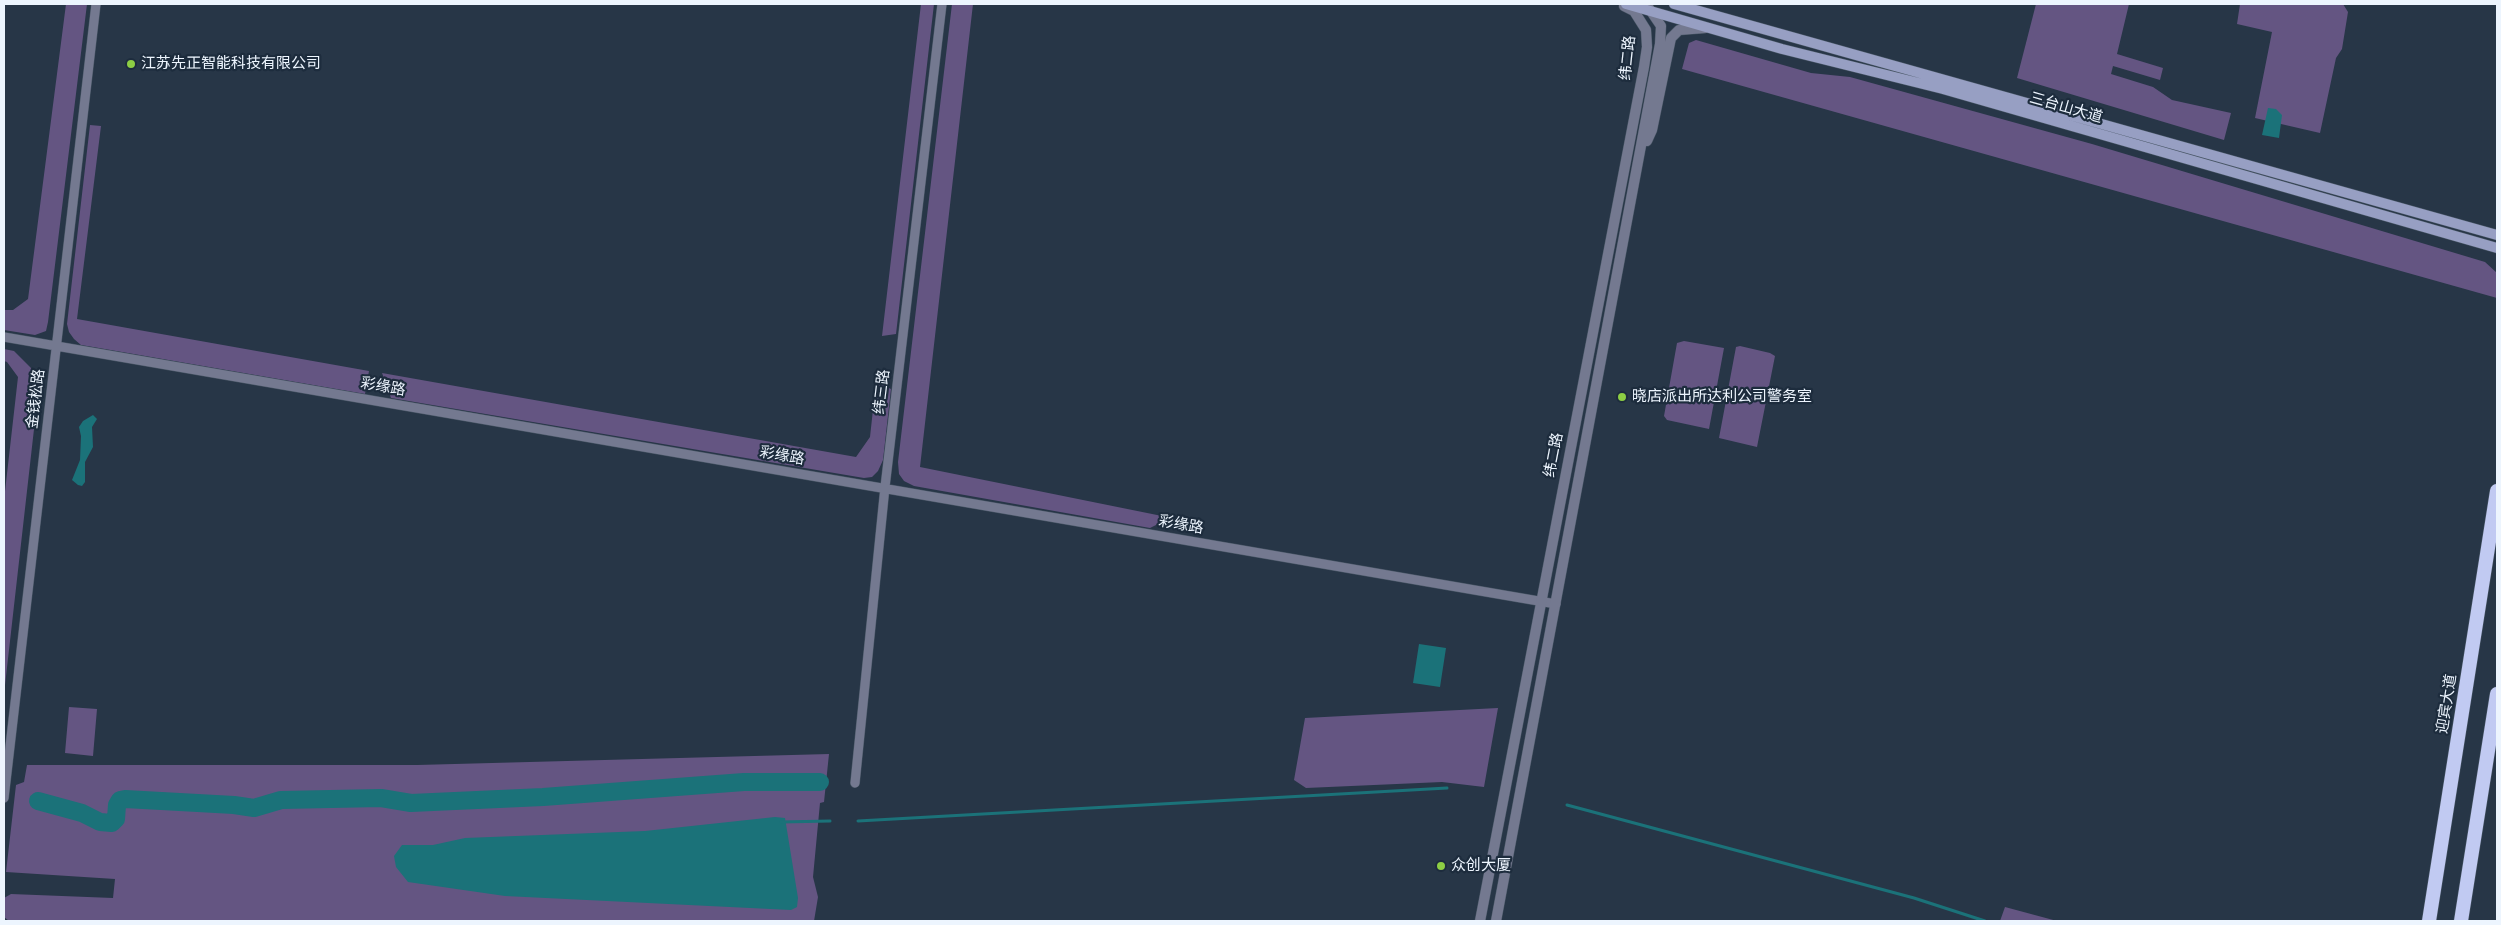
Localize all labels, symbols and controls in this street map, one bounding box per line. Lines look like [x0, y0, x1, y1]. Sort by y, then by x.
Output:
street label: 纬二路 [1617, 35, 1639, 81]
place label: 江苏先正智能科技有限公司 [141, 55, 321, 73]
marker: 江苏先正智能科技有限公司 [125, 58, 137, 70]
street label: 三台山大道 [2027, 89, 2105, 127]
street label: 金钱松路 [23, 368, 49, 430]
street label: 纬三路 [870, 369, 894, 415]
street label: 彩缘路 [359, 374, 407, 400]
place label: 晓店派出所达利公司警务室 [1632, 388, 1812, 406]
marker: 晓店派出所达利公司警务室 [1616, 391, 1628, 403]
street label: 纬二路 [1541, 431, 1567, 479]
street label: 彩缘路 [758, 443, 806, 469]
street label: 彩缘路 [1157, 512, 1205, 538]
street label: 迎宾大道 [2433, 673, 2461, 735]
place label: 众创大厦 [1451, 857, 1511, 875]
marker: 众创大厦 [1435, 860, 1447, 872]

